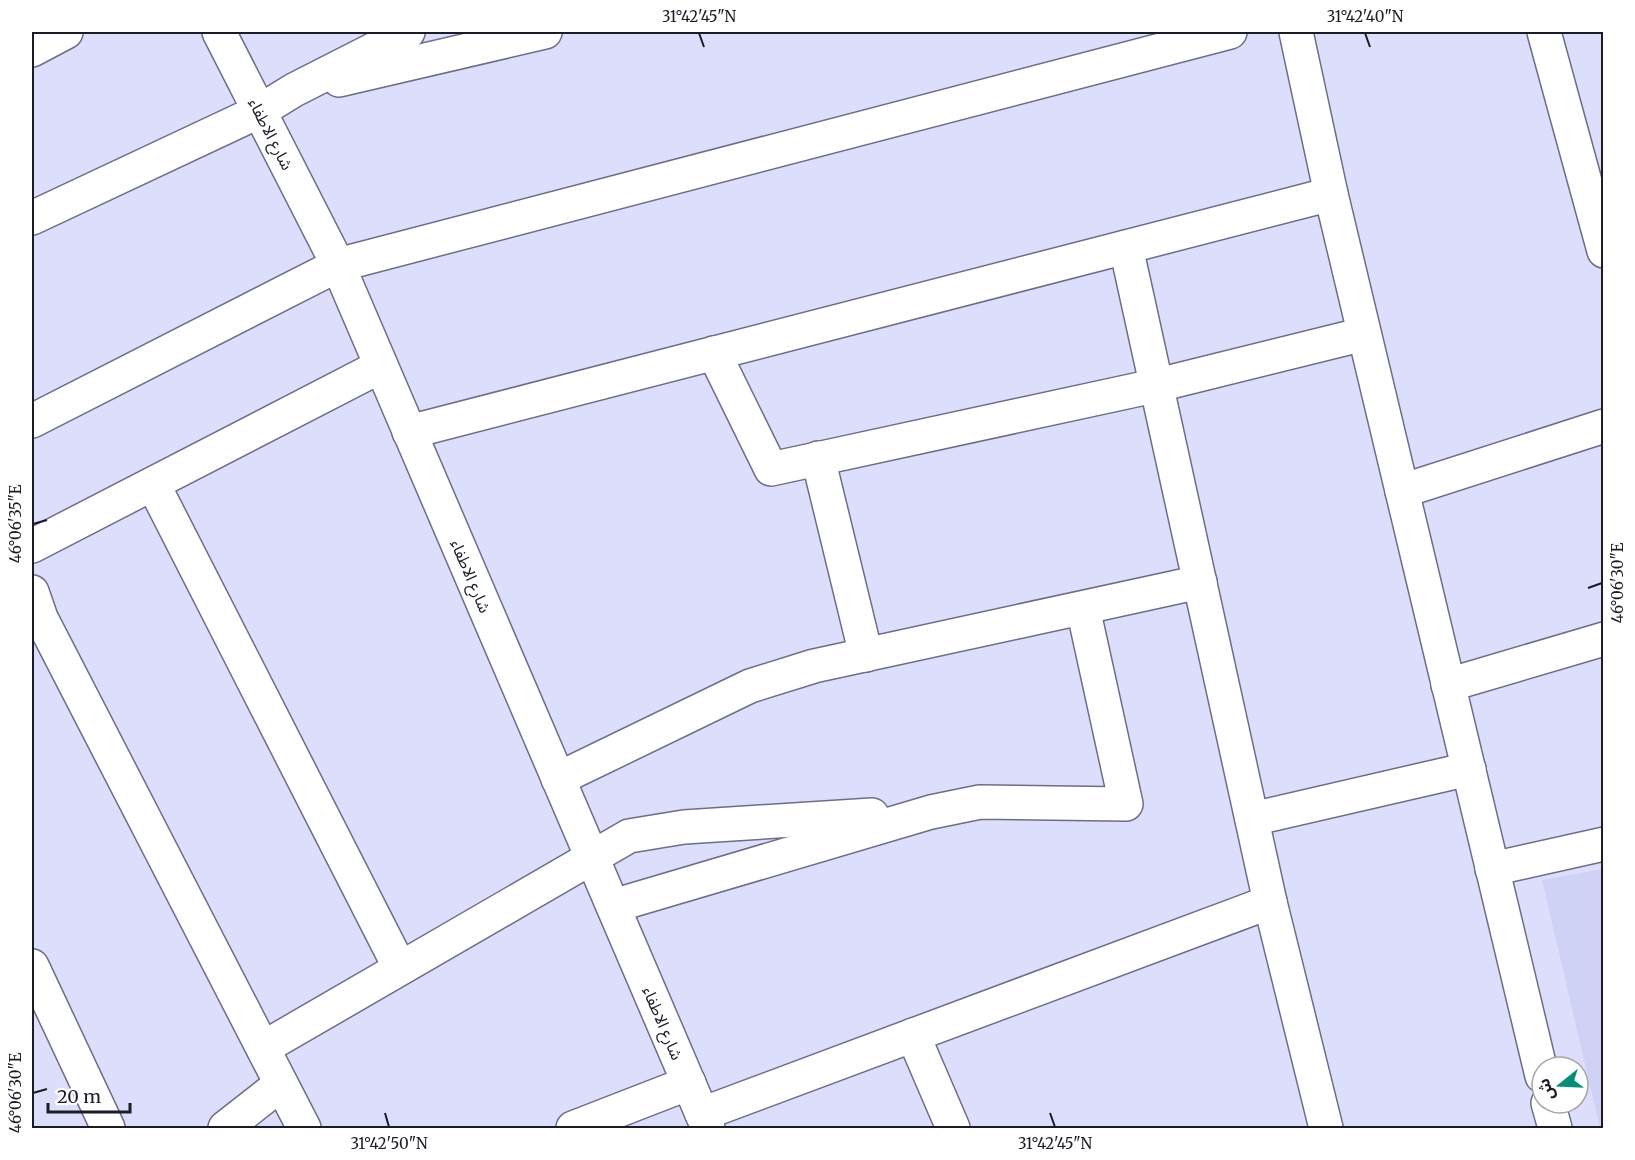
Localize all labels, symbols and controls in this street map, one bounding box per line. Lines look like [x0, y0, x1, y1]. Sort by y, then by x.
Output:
text: 31°42'45"N [662, 7, 736, 26]
text: 31°42'40"N [1327, 7, 1404, 26]
street label: شارع الاطفاء [242, 95, 298, 175]
text: 46°06'35"E [6, 484, 25, 563]
street label: شارع الاطفاء [444, 536, 495, 617]
text: 46°06'30"E [1608, 542, 1627, 623]
street label: شارع الاطفاء [636, 983, 687, 1064]
text: 46°06'30"E [6, 1052, 25, 1133]
north arrow [1530, 1055, 1590, 1115]
scale bar [48, 1076, 130, 1114]
text: ش [1533, 1076, 1559, 1103]
text: 20 m [57, 1085, 101, 1108]
text: 31°42'50"N [350, 1134, 428, 1153]
text: 31°42'45"N [1018, 1134, 1092, 1153]

